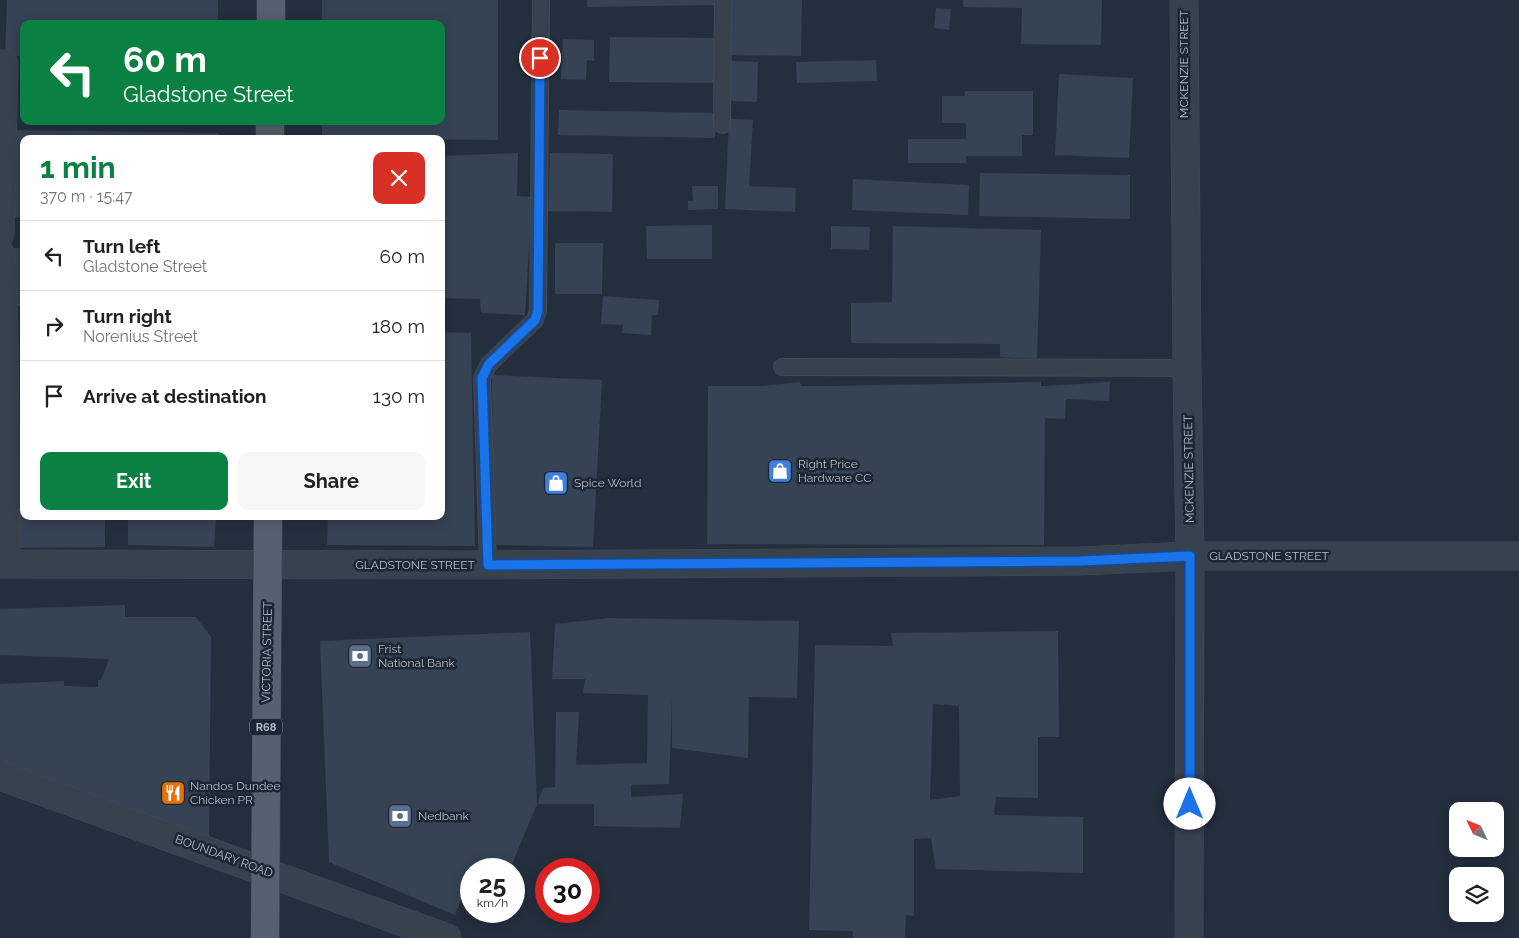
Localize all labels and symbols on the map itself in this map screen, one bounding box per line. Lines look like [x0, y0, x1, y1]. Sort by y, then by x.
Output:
street label: MCKENZIE STREET [1177, 9, 1191, 118]
pin [519, 37, 561, 79]
street label: MCKENZIE STREET [1181, 414, 1197, 523]
place label: Right Price Hardware CC [798, 457, 871, 485]
shop icon: Right Price Hardware CC [767, 458, 793, 484]
shop icon: Spice World [543, 470, 569, 496]
place label: Spice World [574, 476, 641, 490]
street label: GLADSTONE STREET [1209, 549, 1329, 563]
street label: GLADSTONE STREET [355, 558, 475, 572]
street label: VICTORIA STREET [259, 601, 275, 703]
place label: Frist National Bank [378, 642, 455, 670]
bank icon: Frist National Bank [347, 643, 373, 669]
road number: R68 [250, 719, 282, 736]
position arrow [1163, 777, 1215, 829]
place label: Nandos Dundee Chicken PR [190, 779, 280, 807]
restaurant icon: Nandos Dundee Chicken PR [160, 780, 186, 806]
north arrow [1449, 802, 1504, 858]
bank icon: Nedbank [387, 803, 413, 829]
place label: Nedbank [418, 809, 470, 823]
street label: BOUNDARY ROAD [173, 832, 275, 880]
speed limit sign: 30 [535, 858, 600, 923]

